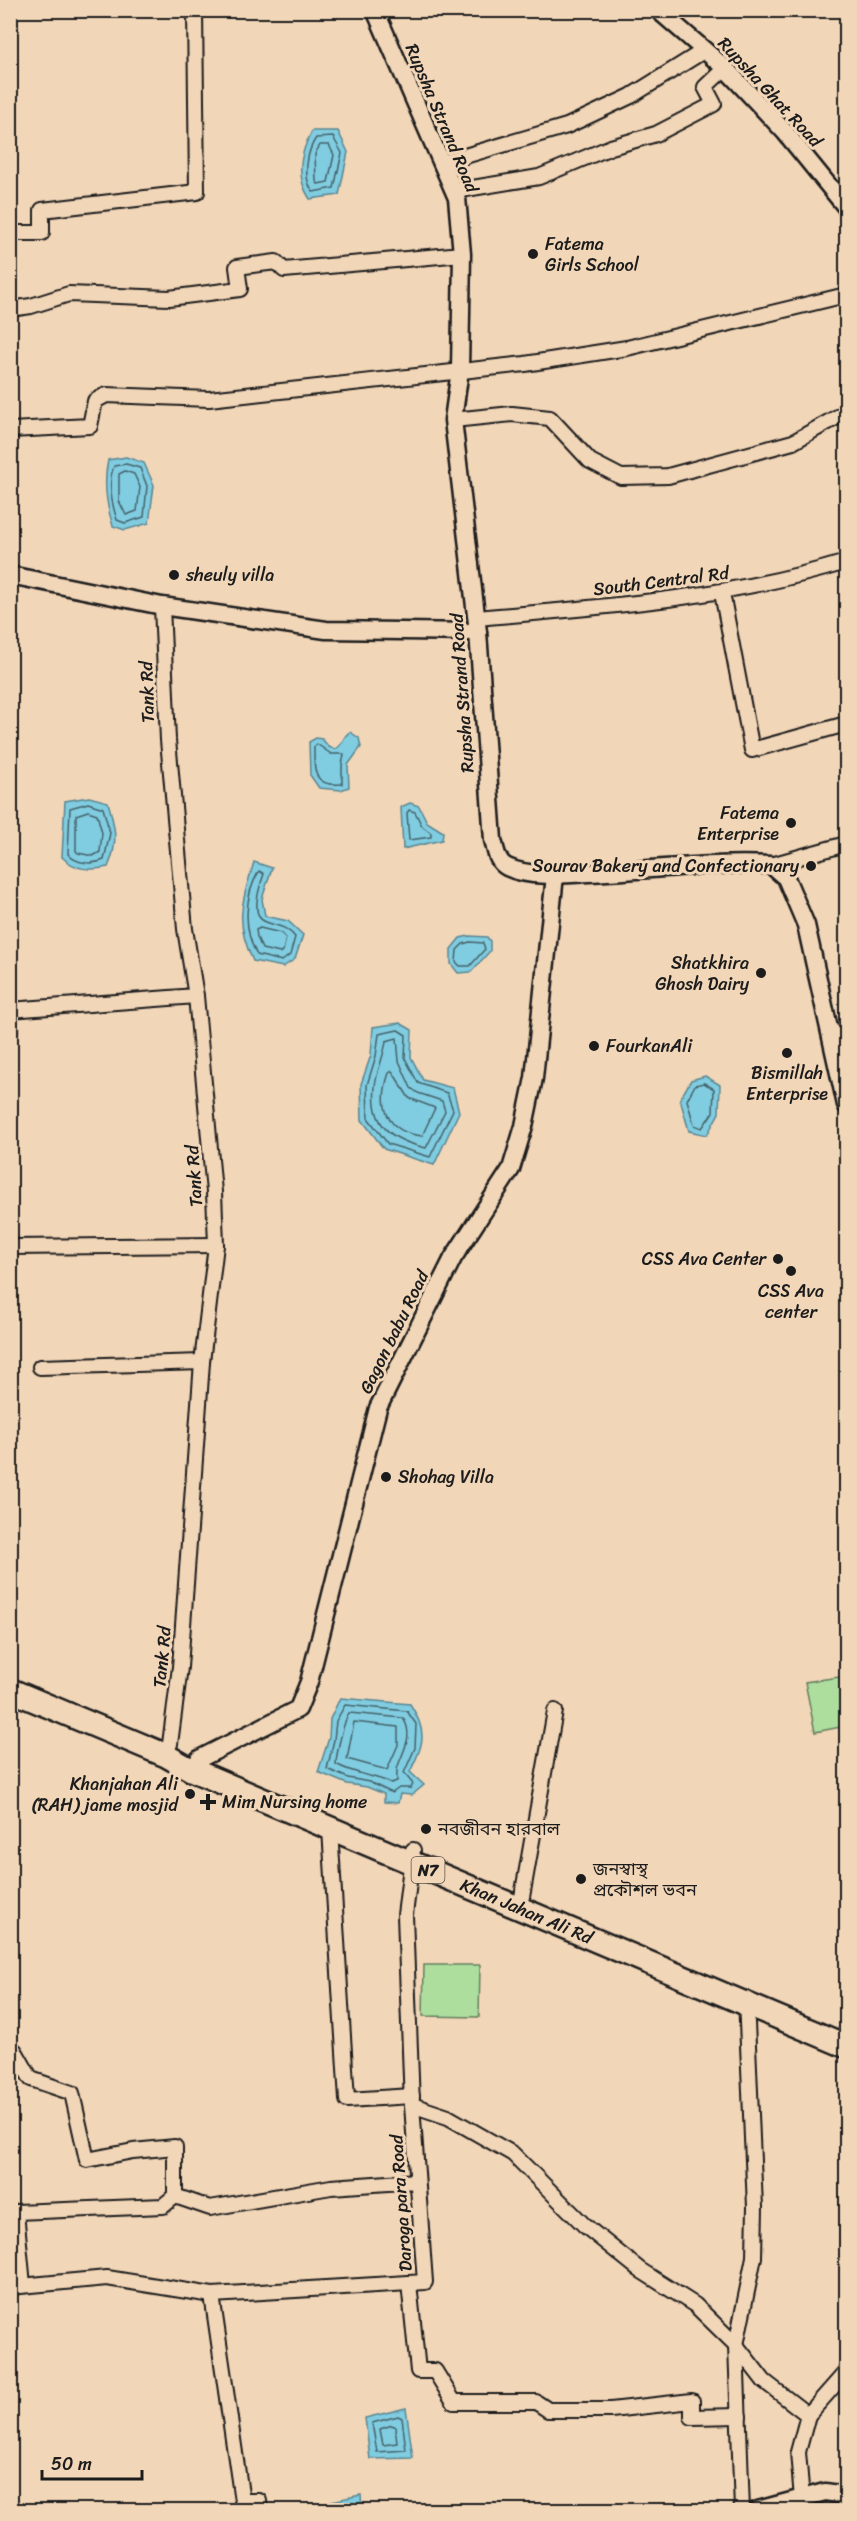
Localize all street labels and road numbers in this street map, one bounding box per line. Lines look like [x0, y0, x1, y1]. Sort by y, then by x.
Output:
street label: Rupsha Ghat Road [710, 29, 831, 156]
street label: Rupsha Strand Road [396, 38, 489, 199]
street label: South Central Rd [591, 557, 732, 605]
street label: Rupsha Strand Road [440, 611, 484, 774]
street label: Tank Rd [130, 659, 164, 723]
street label: Tank Rd [176, 1143, 212, 1208]
street label: Gagon babu Road [350, 1263, 438, 1399]
street label: Tank Rd [143, 1623, 181, 1689]
road number: N7 [412, 1857, 444, 1883]
street label: Khan Jahan Ali Rd [455, 1869, 599, 1954]
street label: Daroga para Road [380, 2132, 422, 2273]

